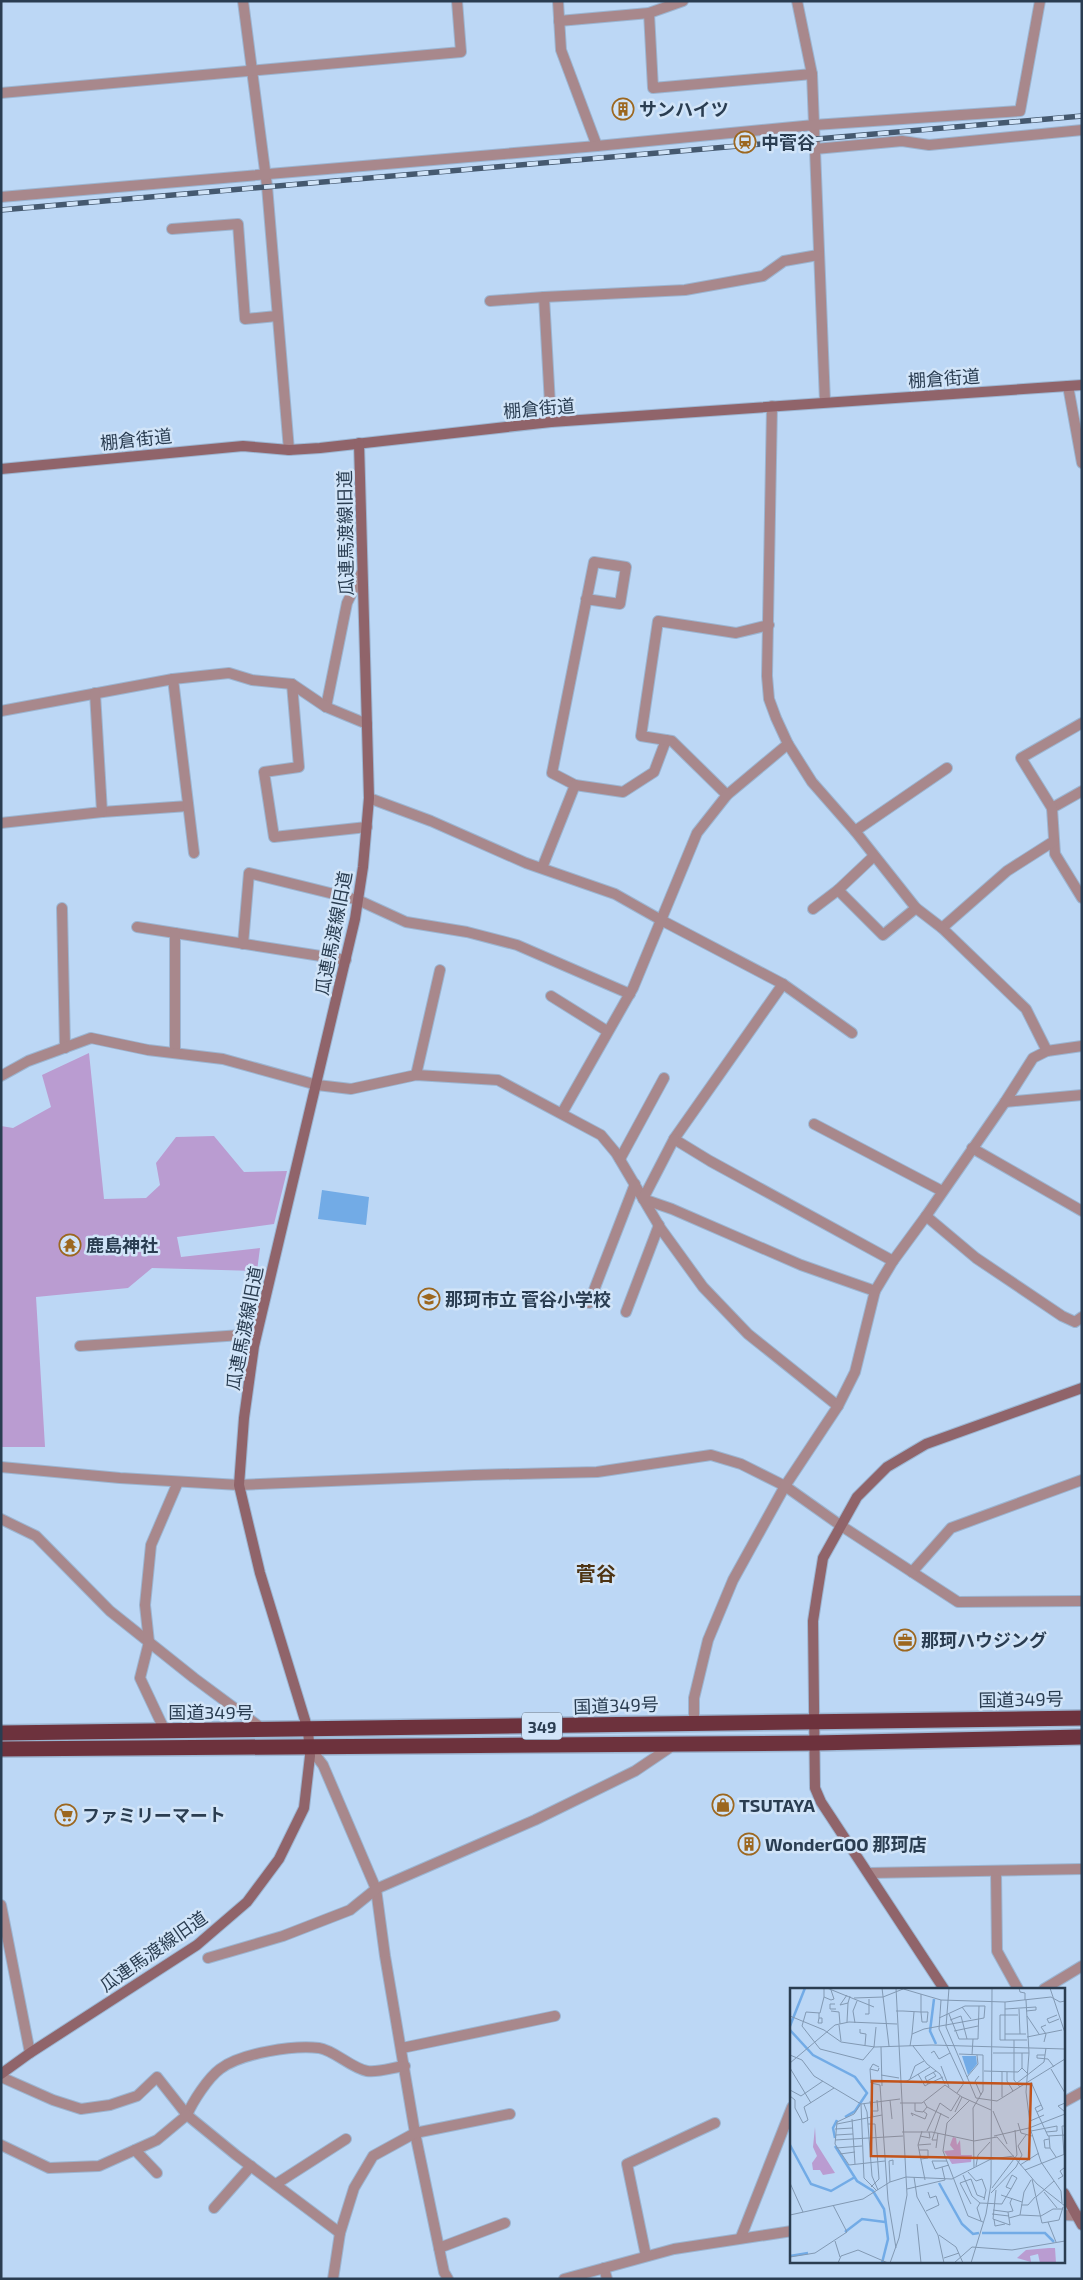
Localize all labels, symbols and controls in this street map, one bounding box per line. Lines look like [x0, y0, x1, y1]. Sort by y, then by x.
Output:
building icon: サンハイツ [611, 97, 635, 121]
place label: サンハイツ [639, 98, 729, 120]
station icon: 中菅谷 [733, 130, 757, 154]
place label: 中菅谷 [761, 131, 815, 153]
street label: 棚倉街道 [907, 365, 981, 391]
street label: 棚倉街道 [502, 394, 576, 422]
street label: 棚倉街道 [99, 424, 173, 454]
street label: 瓜連馬渡線旧道 [333, 470, 357, 596]
street label: 瓜連馬渡線旧道 [310, 869, 356, 997]
temple icon: 鹿島神社 [58, 1233, 82, 1257]
place label: 鹿島神社 [86, 1234, 158, 1256]
street label: 瓜連馬渡線旧道 [221, 1264, 267, 1392]
school or university icon: 那珂市立 菅谷小学校 [417, 1287, 441, 1311]
place label: 那珂市立 菅谷小学校 [445, 1288, 611, 1310]
district label: 菅谷 [576, 1561, 616, 1585]
office icon: 那珂ハウジング [893, 1628, 917, 1652]
place label: 那珂ハウジング [921, 1629, 1047, 1651]
street label: 国道349号 [978, 1687, 1064, 1711]
street label: 国道349号 [573, 1693, 659, 1717]
street label: 国道349号 [168, 1701, 254, 1723]
road number: 349 [522, 1712, 562, 1740]
shop icon: TSUTAYA [711, 1793, 735, 1817]
place label: TSUTAYA [739, 1794, 815, 1816]
supermarket icon: ファミリーマート [54, 1803, 78, 1827]
place label: ファミリーマート [82, 1804, 226, 1826]
building icon: WonderGOO 那珂店 [737, 1832, 761, 1856]
place label: WonderGOO 那珂店 [765, 1833, 927, 1855]
street label: 瓜連馬渡線旧道 [95, 1906, 211, 1996]
inset map [790, 1988, 1066, 2262]

